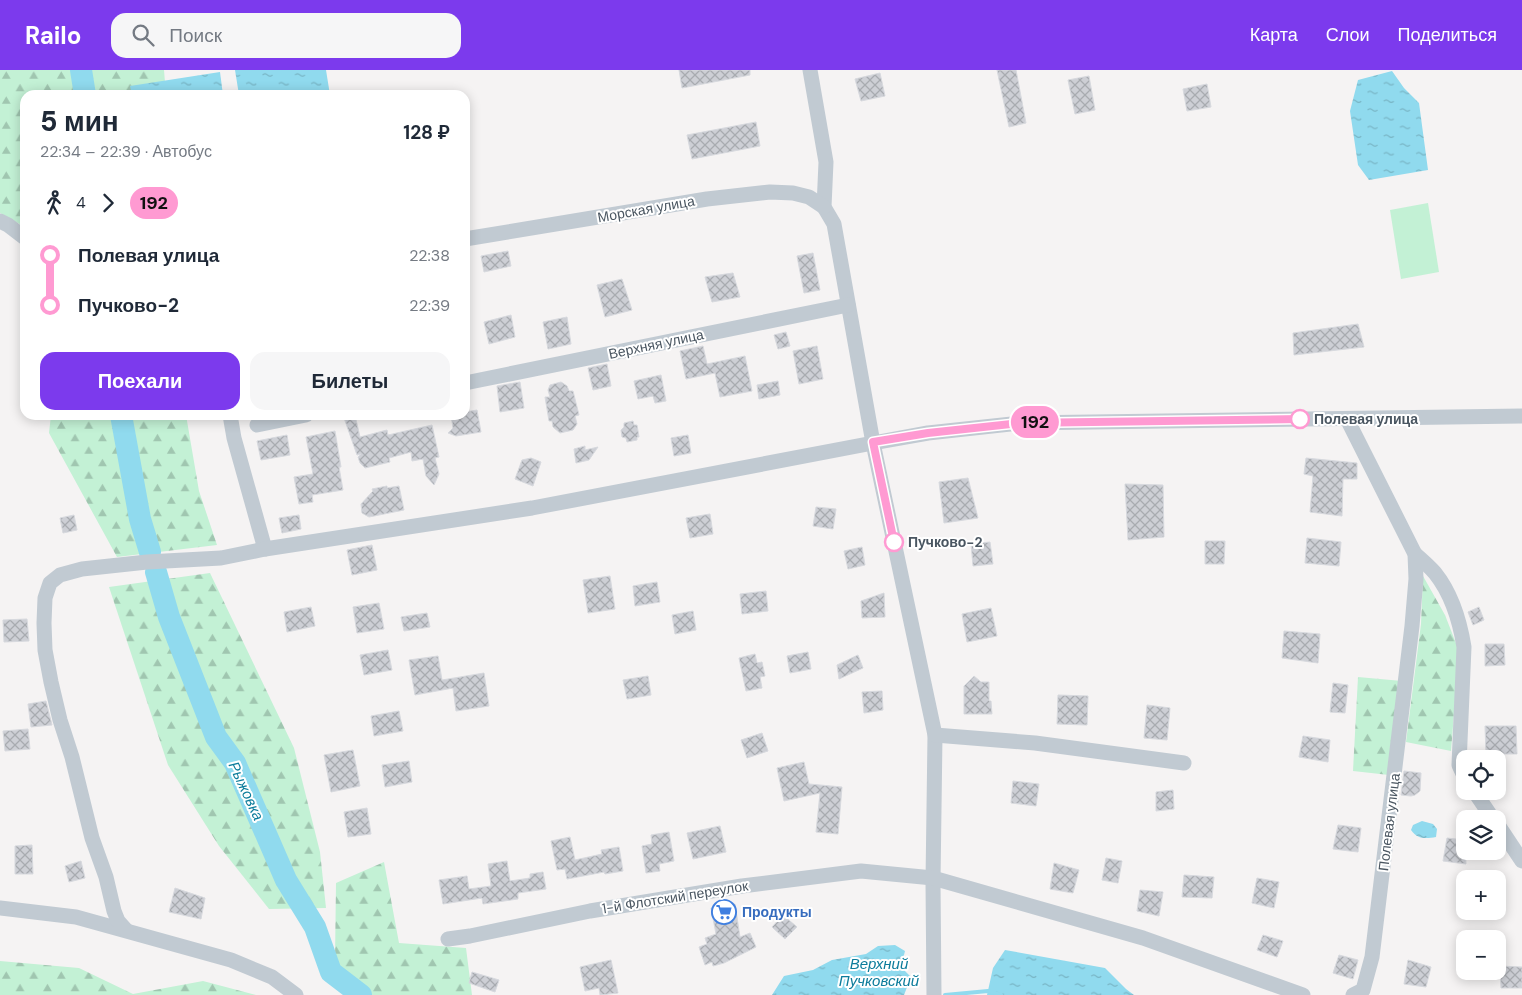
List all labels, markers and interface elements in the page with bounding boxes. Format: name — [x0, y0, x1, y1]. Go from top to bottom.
search box — [111, 13, 461, 58]
text: Railo — [25, 20, 81, 51]
icon: search — [129, 21, 157, 49]
text: Поиск — [169, 23, 222, 48]
text: Карта — [1250, 23, 1298, 47]
text: Слои — [1326, 23, 1370, 47]
text: Поделиться — [1398, 23, 1497, 47]
text: 5 мин — [40, 103, 119, 140]
text: 128 ₽ — [403, 120, 450, 145]
text: 22:34 – 22:39 · Автобус — [40, 141, 212, 162]
icon: walk — [40, 189, 68, 217]
icon: forward — [94, 189, 122, 217]
text: 192 — [140, 191, 168, 215]
text: 4 — [76, 192, 86, 213]
street label: Морская улица — [596, 192, 696, 226]
text: Полевая улица — [78, 243, 219, 268]
text: 22:38 — [409, 245, 450, 266]
text: Пучково-2 — [78, 293, 179, 318]
text: 22:39 — [409, 295, 450, 316]
street label: Верхняя улица — [607, 325, 705, 363]
button: Поехали — [40, 352, 240, 410]
button: Билеты — [250, 352, 450, 410]
line badge: 192 — [1006, 406, 1064, 438]
marker: Полевая улица — [1290, 409, 1310, 429]
text: 192 — [1021, 410, 1049, 434]
place label: Полевая улица — [1314, 410, 1418, 428]
marker: Пучково-2 — [884, 532, 904, 552]
place label: Пучково-2 — [908, 533, 982, 551]
map controls — [1456, 750, 1506, 980]
button: locate — [1456, 750, 1506, 800]
water label: Рыжовка — [224, 758, 268, 824]
street label: Полевая улица — [1374, 772, 1404, 872]
button: layers — [1456, 810, 1506, 860]
button: + — [1456, 870, 1506, 920]
street label: 1-й Флотский переулок — [601, 876, 750, 917]
supermarket icon: Продукты — [711, 899, 737, 925]
place label: Продукты — [742, 903, 812, 921]
button: − — [1456, 930, 1506, 980]
water label: Верхний Пучковский — [839, 954, 920, 991]

